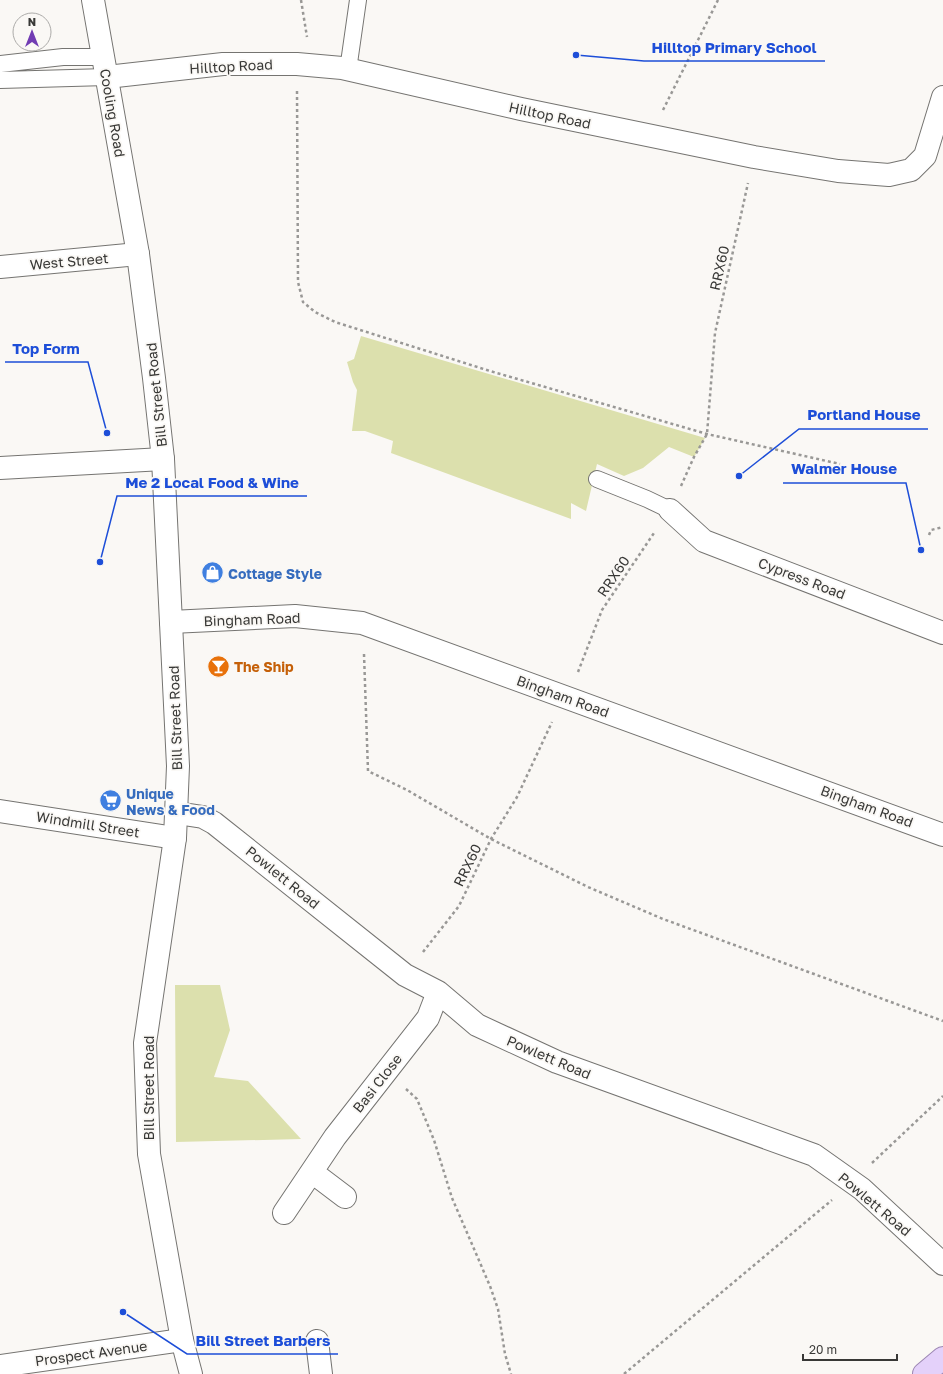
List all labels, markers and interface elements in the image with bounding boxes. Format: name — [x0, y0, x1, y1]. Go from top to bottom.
north arrow — [12, 12, 52, 52]
text: N — [28, 15, 36, 28]
callout: Hilltop Primary School — [644, 34, 825, 61]
text: Hilltop Primary School — [652, 38, 816, 56]
street label: Hilltop Road — [189, 55, 273, 77]
street label: Cooling Road — [97, 67, 129, 159]
street label: Hilltop Road — [507, 98, 593, 132]
street label: RRX60 — [706, 244, 732, 292]
street label: West Street — [29, 249, 109, 273]
callout: Top Form — [5, 335, 88, 362]
text: Top Form — [12, 339, 80, 357]
street label: Bill Street Road — [142, 342, 170, 448]
callout: Portland House — [799, 402, 928, 429]
text: Portland House — [807, 405, 921, 423]
callout: Walmer House — [783, 456, 906, 483]
text: Walmer House — [791, 459, 897, 477]
callout: Me 2 Local Food & Wine — [117, 469, 307, 496]
text: Me 2 Local Food & Wine — [125, 473, 299, 491]
street label: RRX60 — [593, 552, 633, 600]
street label: Cypress Road — [756, 554, 848, 602]
shop icon: Cottage Style — [200, 560, 226, 586]
place label: Cottage Style — [228, 565, 322, 582]
street label: Bingham Road — [203, 609, 301, 629]
bar icon: The Ship — [206, 653, 232, 679]
place label: The Ship — [234, 658, 294, 675]
street label: Bill Street Road — [165, 665, 185, 771]
street label: Bingham Road — [514, 671, 612, 721]
street label: Bingham Road — [818, 781, 916, 831]
place label: Unique News & Food — [126, 785, 215, 818]
supermarket icon: Unique News & Food — [98, 788, 124, 814]
street label: Windmill Street — [35, 807, 141, 841]
street label: RRX60 — [449, 841, 485, 889]
street label: Powlett Road — [243, 842, 323, 912]
street label: Powlett Road — [504, 1032, 594, 1082]
street label: Bill Street Road — [140, 1036, 157, 1140]
street label: Basi Close — [349, 1050, 405, 1116]
street label: Powlett Road — [835, 1169, 915, 1239]
callout: Bill Street Barbers — [187, 1327, 338, 1354]
text: Bill Street Barbers — [196, 1331, 330, 1349]
scale bar — [803, 1336, 897, 1362]
street label: Prospect Avenue — [34, 1337, 148, 1369]
text: 20 m — [809, 1342, 837, 1357]

